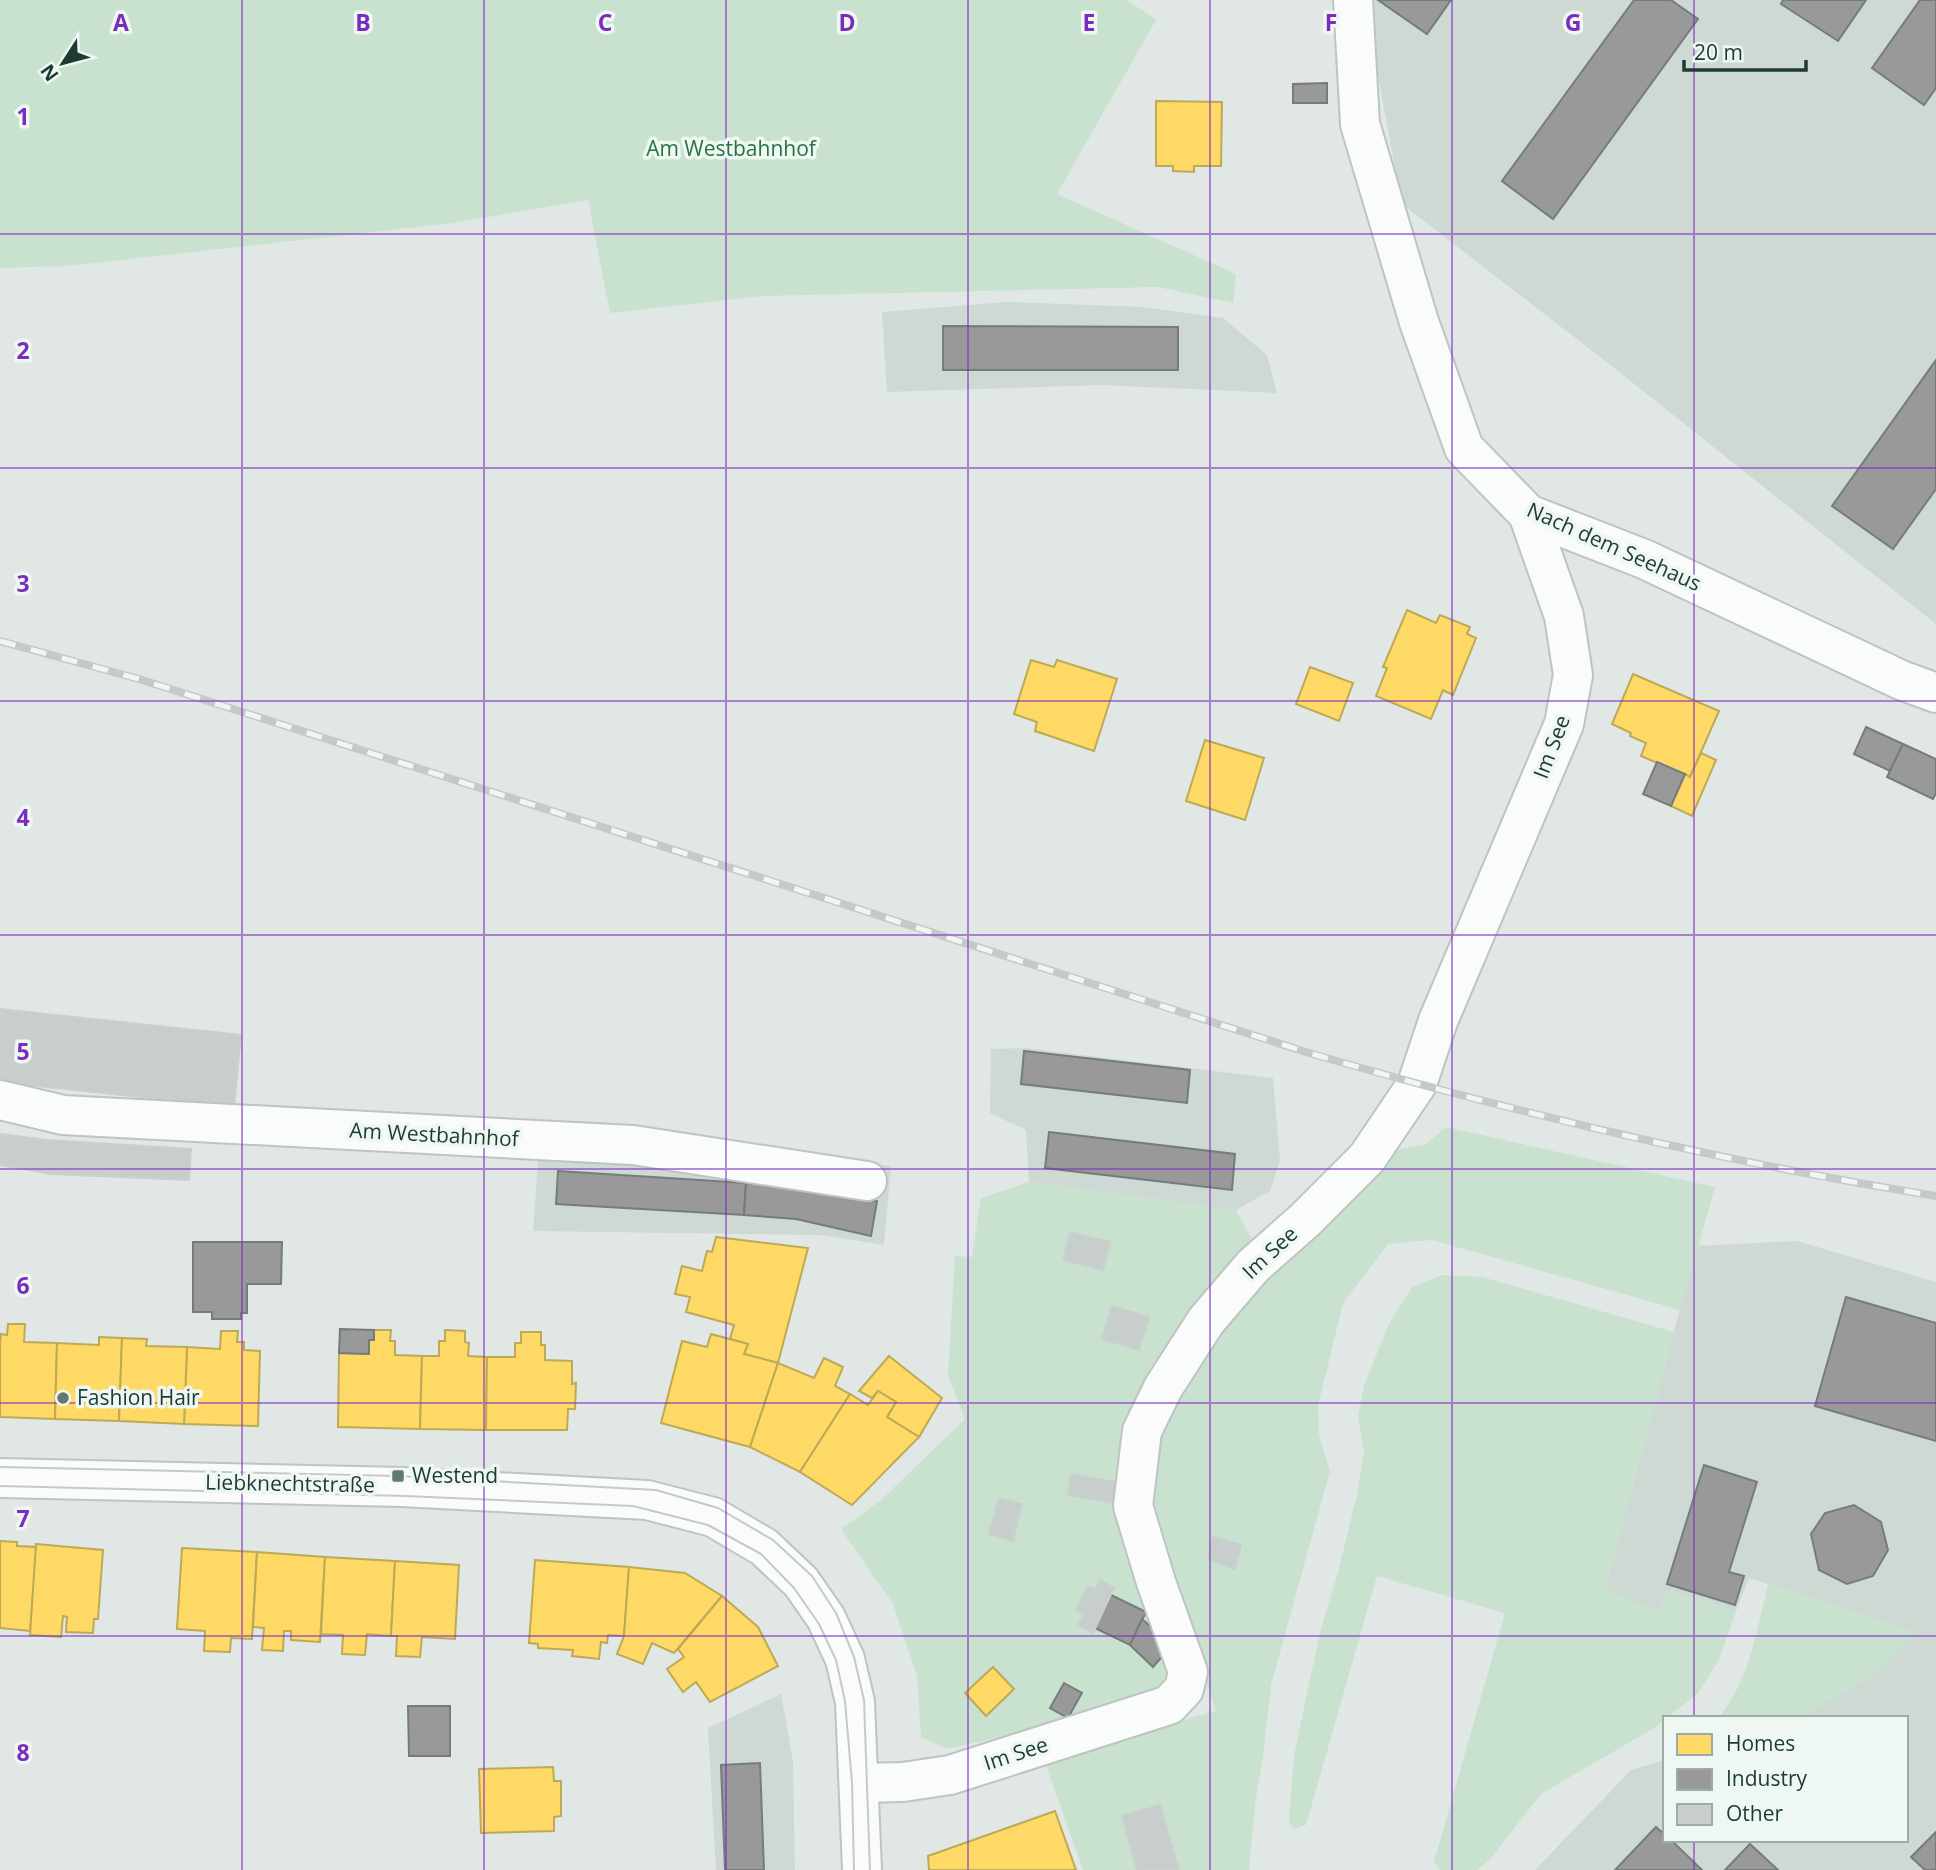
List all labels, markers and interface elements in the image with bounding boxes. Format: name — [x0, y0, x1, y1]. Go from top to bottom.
text: A — [113, 6, 129, 38]
text: B — [355, 6, 371, 38]
text: C — [598, 6, 612, 38]
text: D — [838, 6, 856, 38]
text: E — [1083, 6, 1095, 38]
text: F — [1325, 6, 1337, 38]
text: G — [1565, 6, 1581, 38]
north arrow — [28, 28, 98, 98]
scale bar — [1684, 28, 1806, 72]
text: 20 m — [1694, 38, 1743, 66]
text: N — [34, 59, 64, 87]
text: 1 — [16, 100, 30, 132]
park label: Am Westbahnhof — [646, 134, 818, 162]
text: 2 — [16, 334, 30, 366]
street label: Nach dem Seehaus — [1523, 495, 1706, 597]
text: 3 — [16, 567, 30, 599]
street label: Im See — [1526, 711, 1576, 782]
text: 4 — [16, 801, 30, 833]
text: 5 — [16, 1035, 30, 1067]
street label: Am Westbahnhof — [349, 1116, 521, 1153]
street label: Im See — [1236, 1220, 1303, 1285]
text: 6 — [16, 1269, 30, 1301]
place label: Fashion Hair — [77, 1383, 200, 1411]
marker: Fashion Hair — [55, 1390, 71, 1406]
place label: Westend — [412, 1461, 498, 1489]
street label: Liebknechtstraße — [205, 1468, 375, 1498]
marker: Westend — [390, 1468, 406, 1484]
text: 7 — [16, 1502, 30, 1534]
legend — [1663, 1716, 1908, 1842]
text: Homes — [1726, 1729, 1795, 1757]
street label: Im See — [980, 1730, 1051, 1777]
text: 8 — [16, 1736, 30, 1768]
text: Industry — [1726, 1764, 1808, 1792]
text: Other — [1726, 1799, 1783, 1827]

